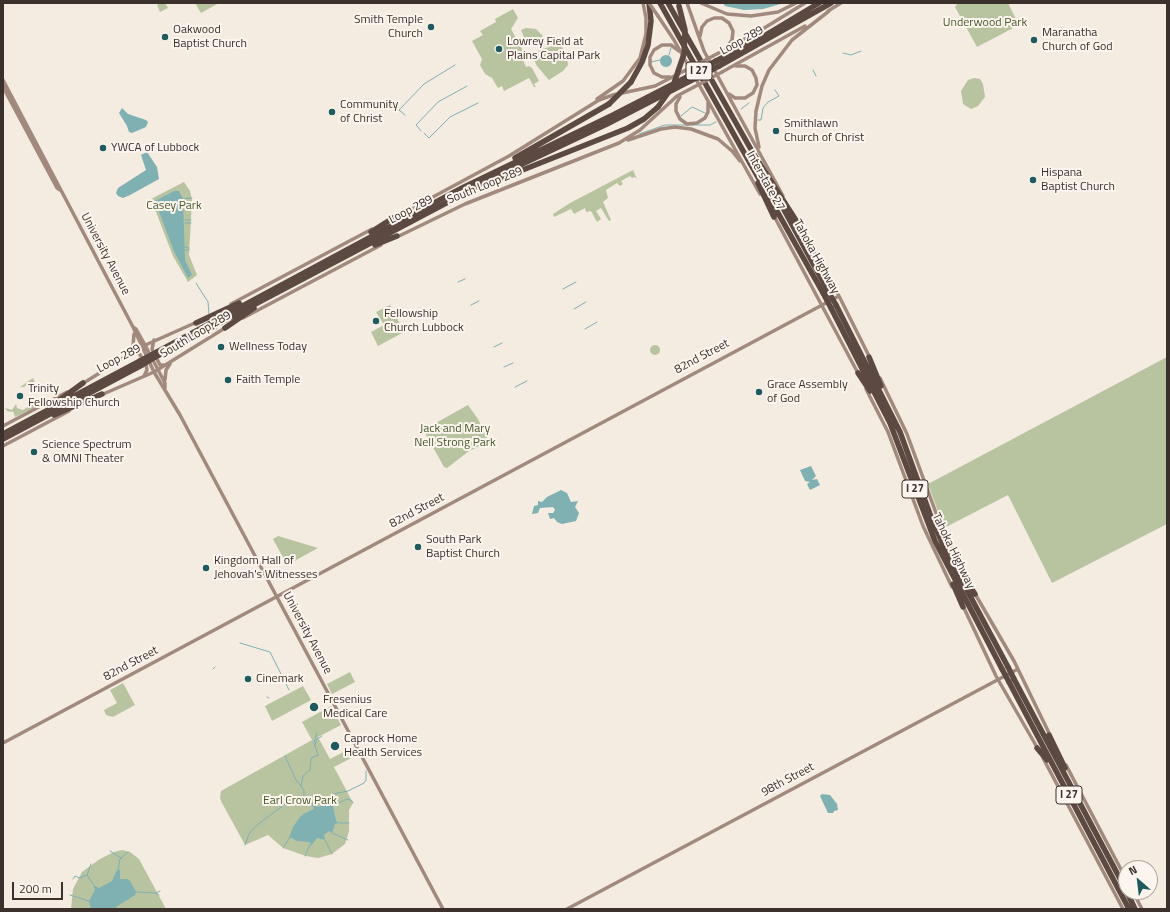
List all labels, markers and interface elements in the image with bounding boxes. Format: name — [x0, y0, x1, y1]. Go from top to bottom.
place label: Smith Temple Church — [354, 13, 423, 41]
park label: Underwood Park — [943, 16, 1027, 30]
marker: Smith Temple Church — [426, 22, 436, 32]
place label: Oakwood Baptist Church — [173, 23, 247, 51]
street label: Loop 289 — [718, 23, 766, 59]
place label: Maranatha Church of God — [1042, 26, 1113, 54]
marker: Oakwood Baptist Church — [160, 32, 170, 42]
place label: Lowrey Field at Plains Capital Park — [507, 35, 600, 63]
marker: Maranatha Church of God — [1029, 35, 1039, 45]
marker: Lowrey Field at Plains Capital Park — [494, 44, 504, 54]
road number: I 27 — [686, 62, 712, 80]
place label: Community of Christ — [340, 98, 398, 126]
marker: Community of Christ — [327, 107, 337, 117]
place label: Smithlawn Church of Christ — [784, 117, 864, 145]
marker: Smithlawn Church of Christ — [771, 126, 781, 136]
place label: YWCA of Lubbock — [111, 141, 199, 155]
marker: YWCA of Lubbock — [98, 143, 108, 153]
street label: Interstate 27 — [743, 149, 787, 213]
street label: South Loop 289 — [445, 164, 525, 208]
place label: Hispana Baptist Church — [1041, 166, 1115, 194]
marker: Hispana Baptist Church — [1028, 175, 1038, 185]
street label: Loop 289 — [387, 192, 435, 228]
park label: Casey Park — [146, 199, 202, 213]
street label: University Avenue — [77, 210, 133, 298]
street label: Tahoka Highway — [790, 217, 842, 297]
place label: Fellowship Church Lubbock — [384, 307, 464, 335]
street label: South Loop 289 — [158, 308, 234, 362]
marker: Fellowship Church Lubbock — [371, 316, 381, 326]
street label: 82nd Street — [672, 337, 732, 377]
place label: Wellness Today — [229, 340, 307, 354]
street label: Loop 289 — [95, 341, 143, 377]
marker: Wellness Today — [216, 342, 226, 352]
place label: Faith Temple — [236, 373, 300, 387]
marker: Faith Temple — [223, 375, 233, 385]
place label: Grace Assembly of God — [767, 378, 848, 406]
place label: Trinity Fellowship Church — [28, 382, 120, 410]
marker: Grace Assembly of God — [754, 387, 764, 397]
marker: Trinity Fellowship Church — [15, 391, 25, 401]
park label: Jack and Mary Nell Strong Park — [414, 422, 496, 450]
place label: Science Spectrum & OMNI Theater — [42, 438, 132, 466]
marker: Science Spectrum & OMNI Theater — [29, 447, 39, 457]
road number: I 27 — [902, 480, 928, 498]
street label: 82nd Street — [387, 491, 447, 531]
street label: Tahoka Highway — [928, 511, 978, 591]
place label: South Park Baptist Church — [426, 533, 500, 561]
marker: South Park Baptist Church — [413, 542, 423, 552]
place label: Kingdom Hall of Jehovah's Witnesses — [214, 554, 318, 582]
marker: Kingdom Hall of Jehovah's Witnesses — [201, 563, 211, 573]
street label: University Avenue — [279, 589, 335, 677]
street label: 82nd Street — [101, 644, 161, 684]
place label: Cinemark — [256, 672, 304, 686]
marker: Cinemark — [243, 674, 253, 684]
place label: Fresenius Medical Care — [323, 693, 387, 721]
marker: Fresenius Medical Care — [308, 701, 320, 713]
place label: Caprock Home Health Services — [344, 732, 422, 760]
marker: Caprock Home Health Services — [329, 740, 341, 752]
street label: 98th Street — [759, 760, 817, 800]
road number: I 27 — [1056, 786, 1082, 804]
park label: Earl Crow Park — [263, 794, 337, 808]
north arrow — [1118, 860, 1158, 900]
text: N — [1126, 861, 1140, 879]
scale bar — [14, 874, 65, 900]
text: 200 m — [19, 879, 52, 898]

